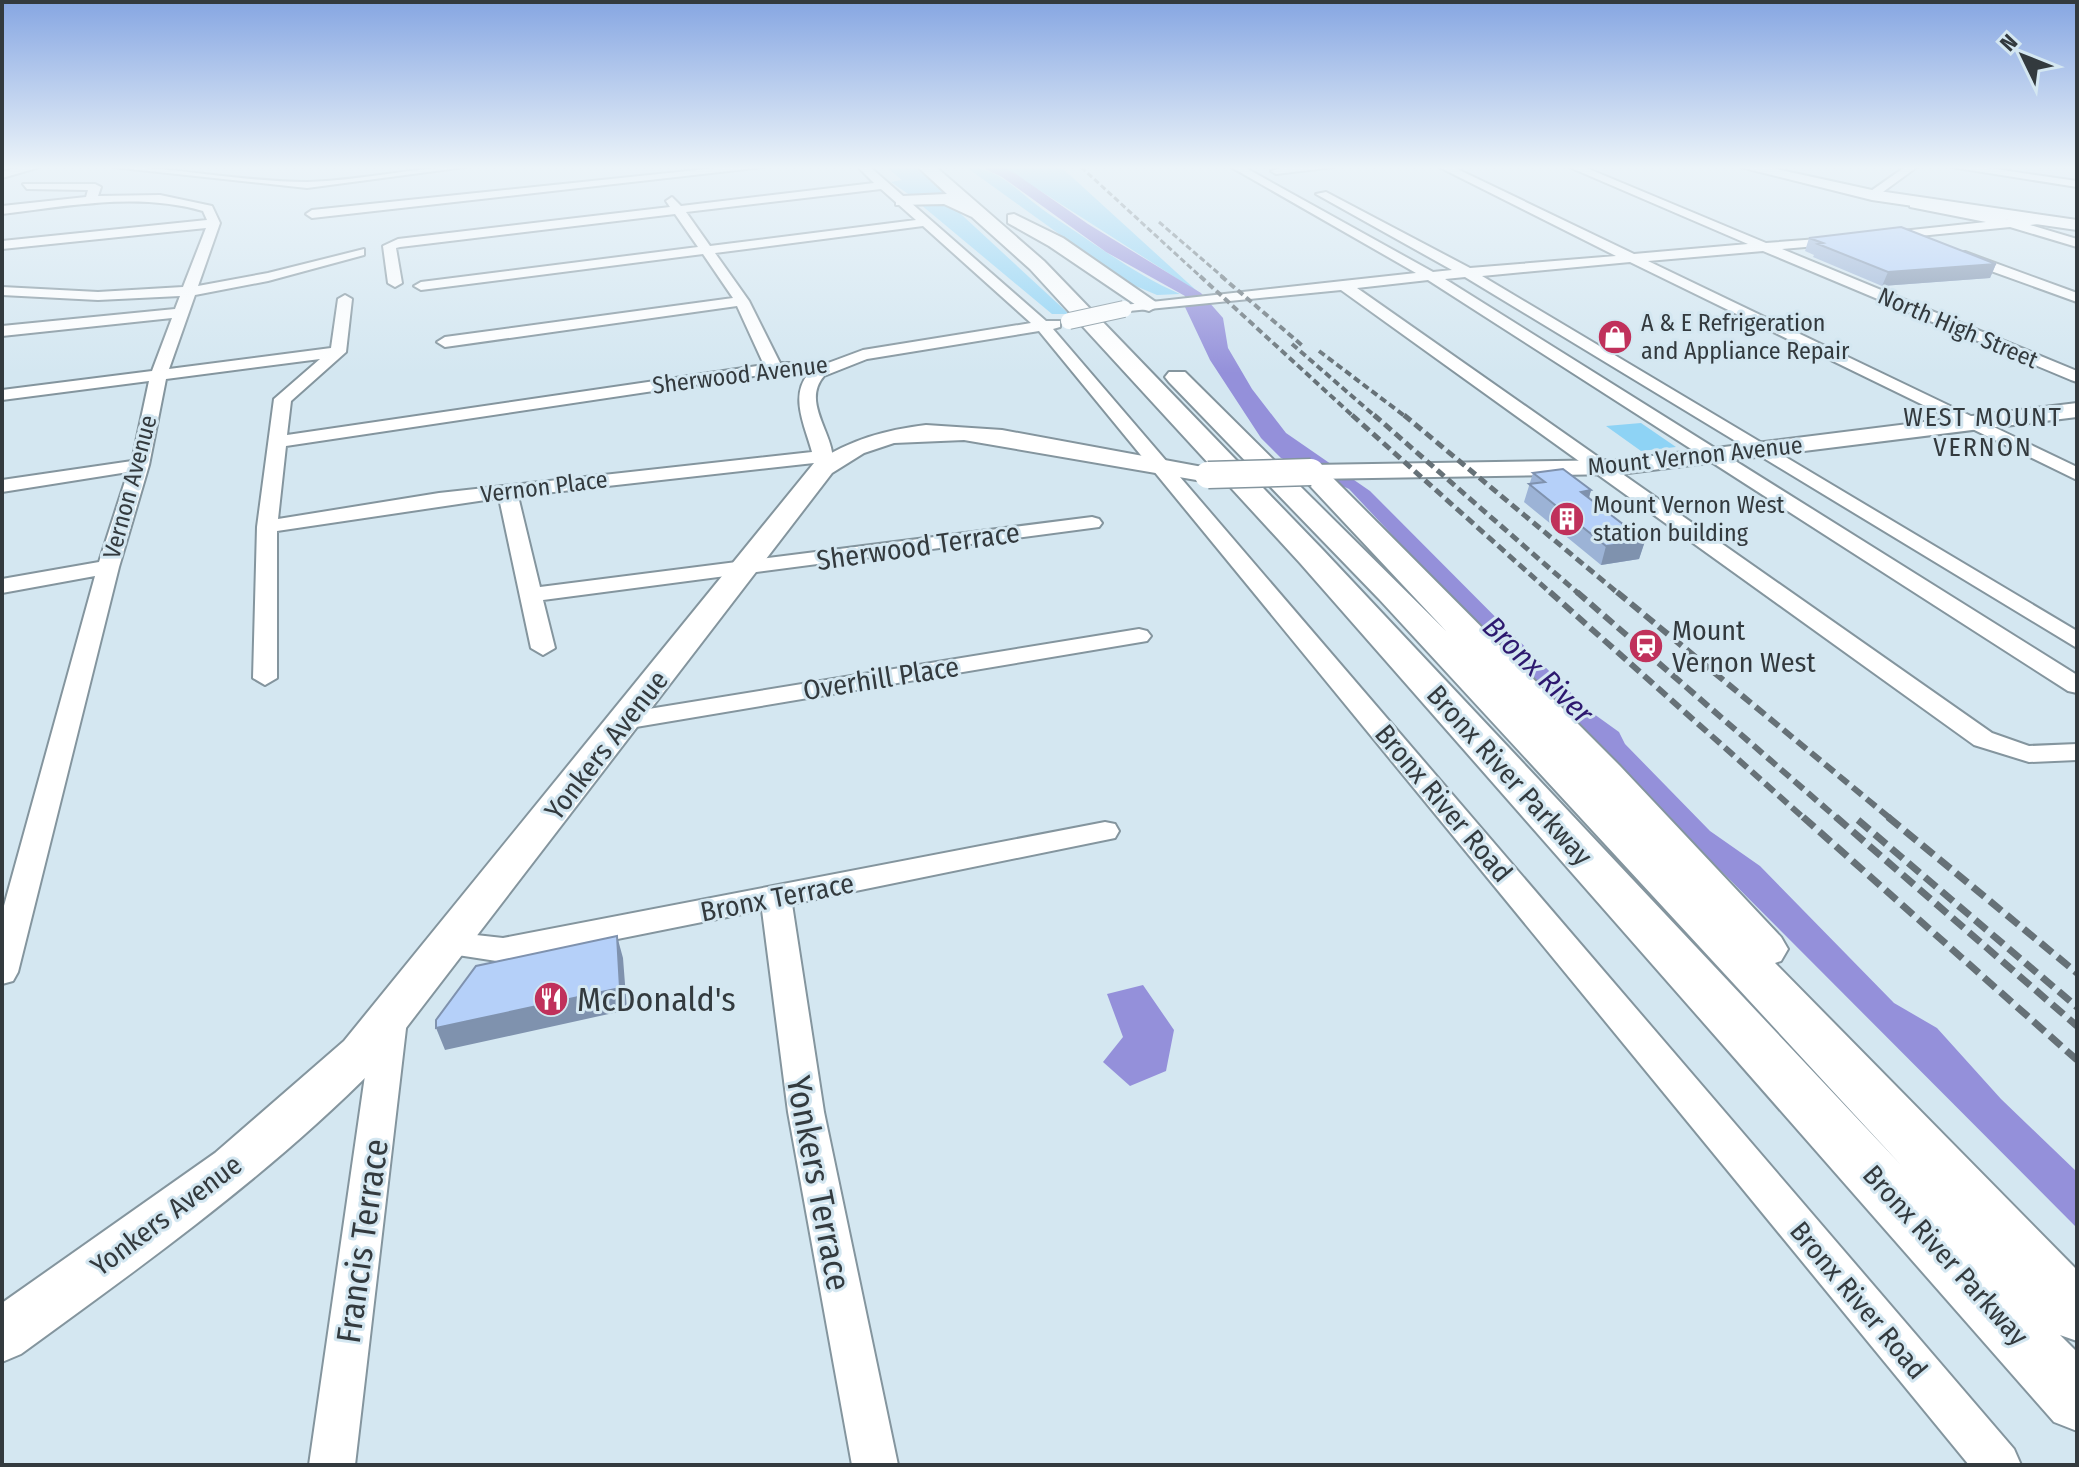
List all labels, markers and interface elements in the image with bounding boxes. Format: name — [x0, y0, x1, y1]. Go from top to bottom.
north arrow — [1983, 16, 2063, 96]
text: N — [1994, 29, 2023, 57]
street label: North High Street — [1874, 282, 2042, 374]
place label: A & E Refrigeration and Appliance Repair — [1641, 309, 1850, 365]
shop icon: A & E Refrigeration and Appliance Repair — [1596, 318, 1634, 356]
street label: Sherwood Avenue — [651, 350, 829, 400]
district label: WEST MOUNT VERNON — [1903, 402, 2063, 463]
street label: Vernon Avenue — [97, 412, 163, 562]
street label: Mount Vernon Avenue — [1586, 431, 1804, 481]
street label: Vernon Place — [479, 465, 609, 509]
place label: Mount Vernon West station building — [1593, 491, 1785, 547]
building icon: Mount Vernon West station building — [1548, 500, 1586, 538]
street label: Sherwood Terrace — [814, 516, 1022, 577]
water label: Bronx River — [1475, 609, 1602, 732]
place label: Mount Vernon West — [1672, 614, 1816, 679]
station icon: Mount Vernon West — [1627, 627, 1665, 665]
street label: Overhill Place — [801, 650, 961, 707]
street label: Yonkers Avenue — [538, 664, 675, 827]
street label: Bronx River Parkway — [1420, 678, 1600, 873]
street label: Bronx River Road — [1368, 718, 1519, 889]
street label: Bronx Terrace — [698, 866, 857, 929]
place label: McDonald's — [577, 979, 736, 1020]
restaurant icon: McDonald's — [532, 980, 570, 1018]
street label: Yonkers Terrace — [778, 1072, 859, 1294]
street label: Francis Terrace — [328, 1136, 397, 1346]
street label: Yonkers Avenue — [84, 1148, 248, 1283]
street label: Bronx River Parkway — [1856, 1158, 2036, 1353]
street label: Bronx River Road — [1783, 1215, 1934, 1386]

